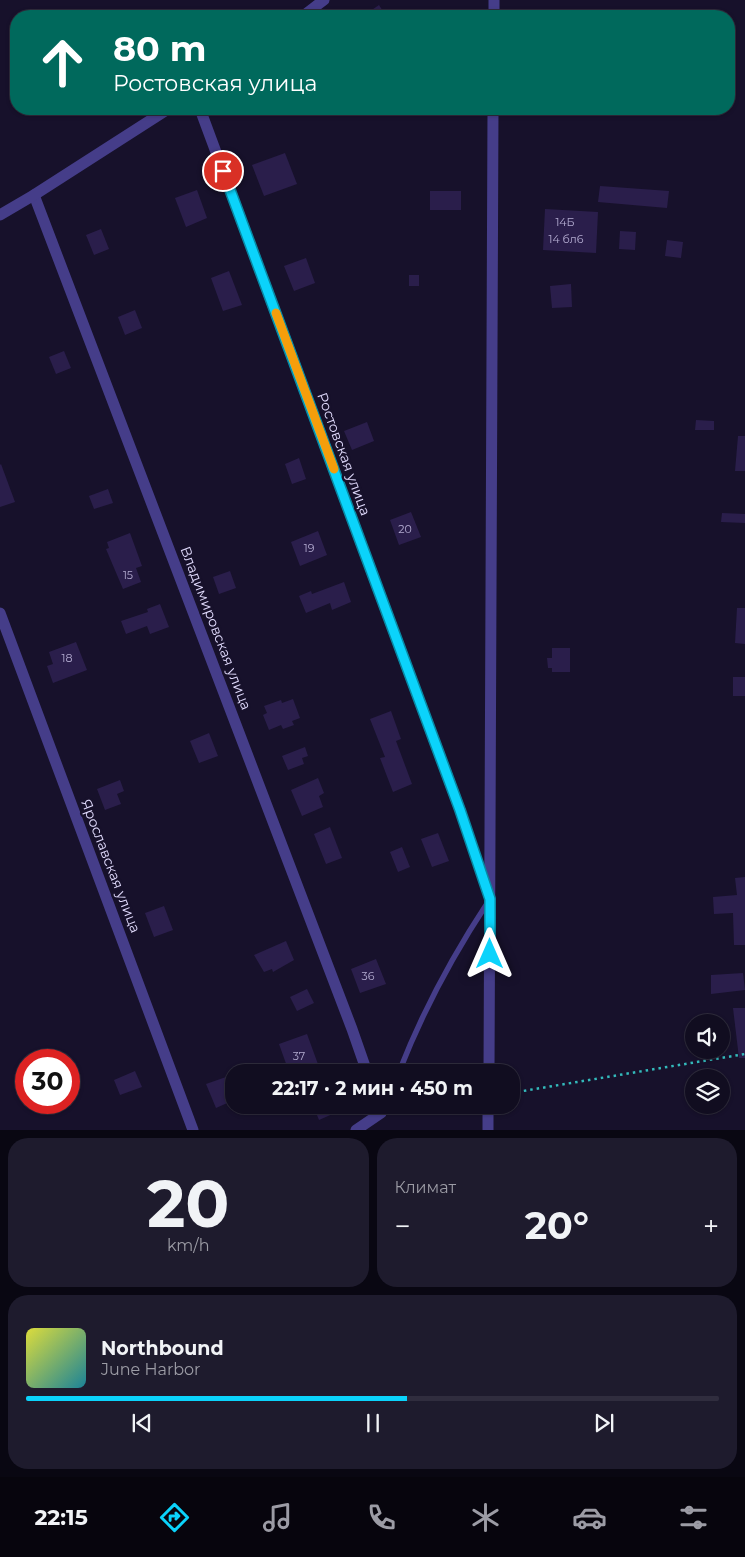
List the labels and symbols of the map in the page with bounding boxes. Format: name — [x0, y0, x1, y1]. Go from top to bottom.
pin — [202, 150, 244, 192]
house number: 14Б — [555, 215, 575, 229]
house number: 14 бл6 — [549, 232, 584, 246]
street label: Ростовская улица — [313, 390, 375, 518]
house number: 20 — [398, 522, 412, 536]
house number: 19 — [304, 541, 315, 555]
street label: Владимировская улица — [176, 544, 256, 712]
house number: 15 — [123, 568, 133, 582]
house number: 18 — [62, 651, 73, 665]
street label: Ярославская улица — [77, 797, 145, 935]
position arrow — [463, 927, 515, 979]
house number: 36 — [362, 969, 375, 983]
speed limit sign: 30 — [15, 1049, 80, 1114]
house number: 37 — [293, 1049, 305, 1063]

